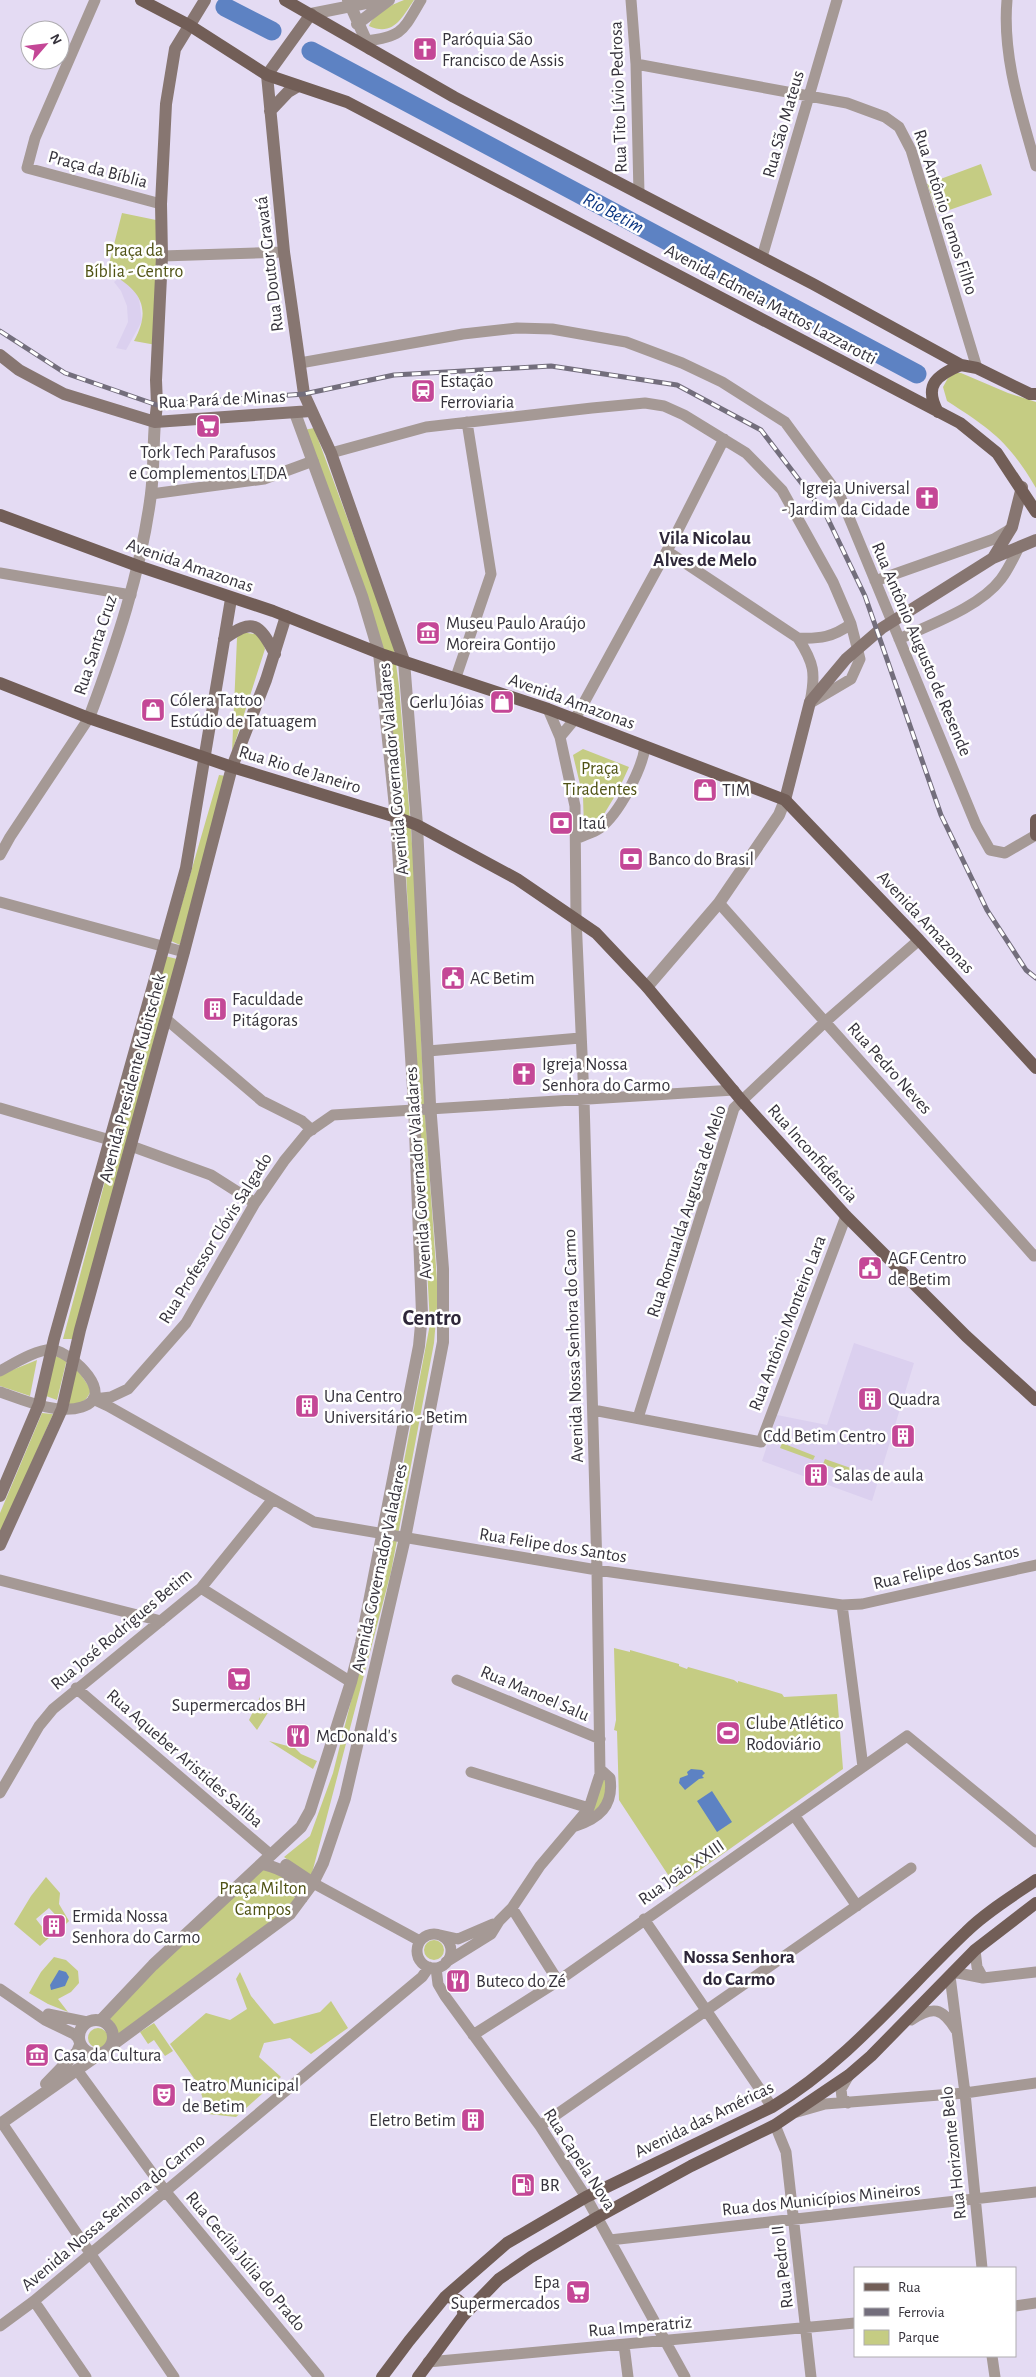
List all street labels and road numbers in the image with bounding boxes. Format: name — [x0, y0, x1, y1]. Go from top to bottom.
street label: Rua Tito Lívio Pedrosa — [607, 21, 631, 173]
street label: Rua São Mateus — [760, 69, 808, 180]
street label: Rua Antônio Lemos Filho — [910, 128, 980, 297]
street label: Praça da Bíblia — [46, 148, 149, 192]
street label: Rua Doutor Gravatá — [253, 195, 287, 333]
street label: Avenida Edmeia Mattos Lazzarotti — [662, 241, 879, 368]
street label: Rua Pará de Minas — [158, 388, 286, 412]
street label: Avenida Amazonas — [124, 536, 255, 596]
street label: Rua Antônio Augusto de Resende — [868, 540, 974, 759]
street label: Rua Santa Cruz — [71, 593, 121, 698]
street label: Avenida Governador Valadares — [376, 662, 412, 876]
street label: Avenida Amazonas — [506, 671, 637, 733]
street label: Rua Rio de Janeiro — [236, 743, 363, 797]
street label: Avenida Amazonas — [873, 868, 977, 977]
street label: Avenida Presidente Kubitschek — [96, 971, 170, 1185]
street label: Rua Pedro Neves — [844, 1019, 935, 1118]
street label: Avenida Governador Valadares — [403, 1066, 435, 1280]
street label: Rua Inconfidência — [764, 1101, 861, 1206]
street label: Rua Romualda Augusta de Melo — [644, 1103, 730, 1320]
street label: Rua Professor Clóvis Salgado — [156, 1150, 276, 1327]
street label: Avenida Nossa Senhora do Carmo — [561, 1229, 587, 1463]
street label: Rua Antônio Monteiro Lara — [746, 1233, 830, 1414]
street label: Avenida Governador Valadares — [349, 1462, 411, 1674]
street label: Rua Felipe dos Santos — [478, 1525, 628, 1567]
street label: Rua Felipe dos Santos — [872, 1542, 1021, 1594]
street label: Rua José Rodrigues Betim — [48, 1566, 196, 1694]
street label: Rua Manoel Salu — [478, 1663, 592, 1725]
street label: Rua Aqueber Aristides Saliba — [103, 1686, 266, 1831]
street label: Rua João XXIII — [635, 1837, 728, 1909]
street label: Avenida das Américas — [632, 2078, 777, 2161]
street label: Rua Horizonte Belo — [938, 2085, 970, 2220]
street label: Rua Capela Nova — [540, 2106, 619, 2214]
street label: Avenida Nossa Senhora do Carmo — [18, 2131, 209, 2295]
street label: Rua dos Municípios Mineiros — [721, 2181, 921, 2219]
street label: Rua Cecília Júlia do Prado — [182, 2189, 309, 2335]
street label: Rua Pedro II — [769, 2224, 797, 2309]
street label: Rua Imperatriz — [588, 2314, 693, 2340]

